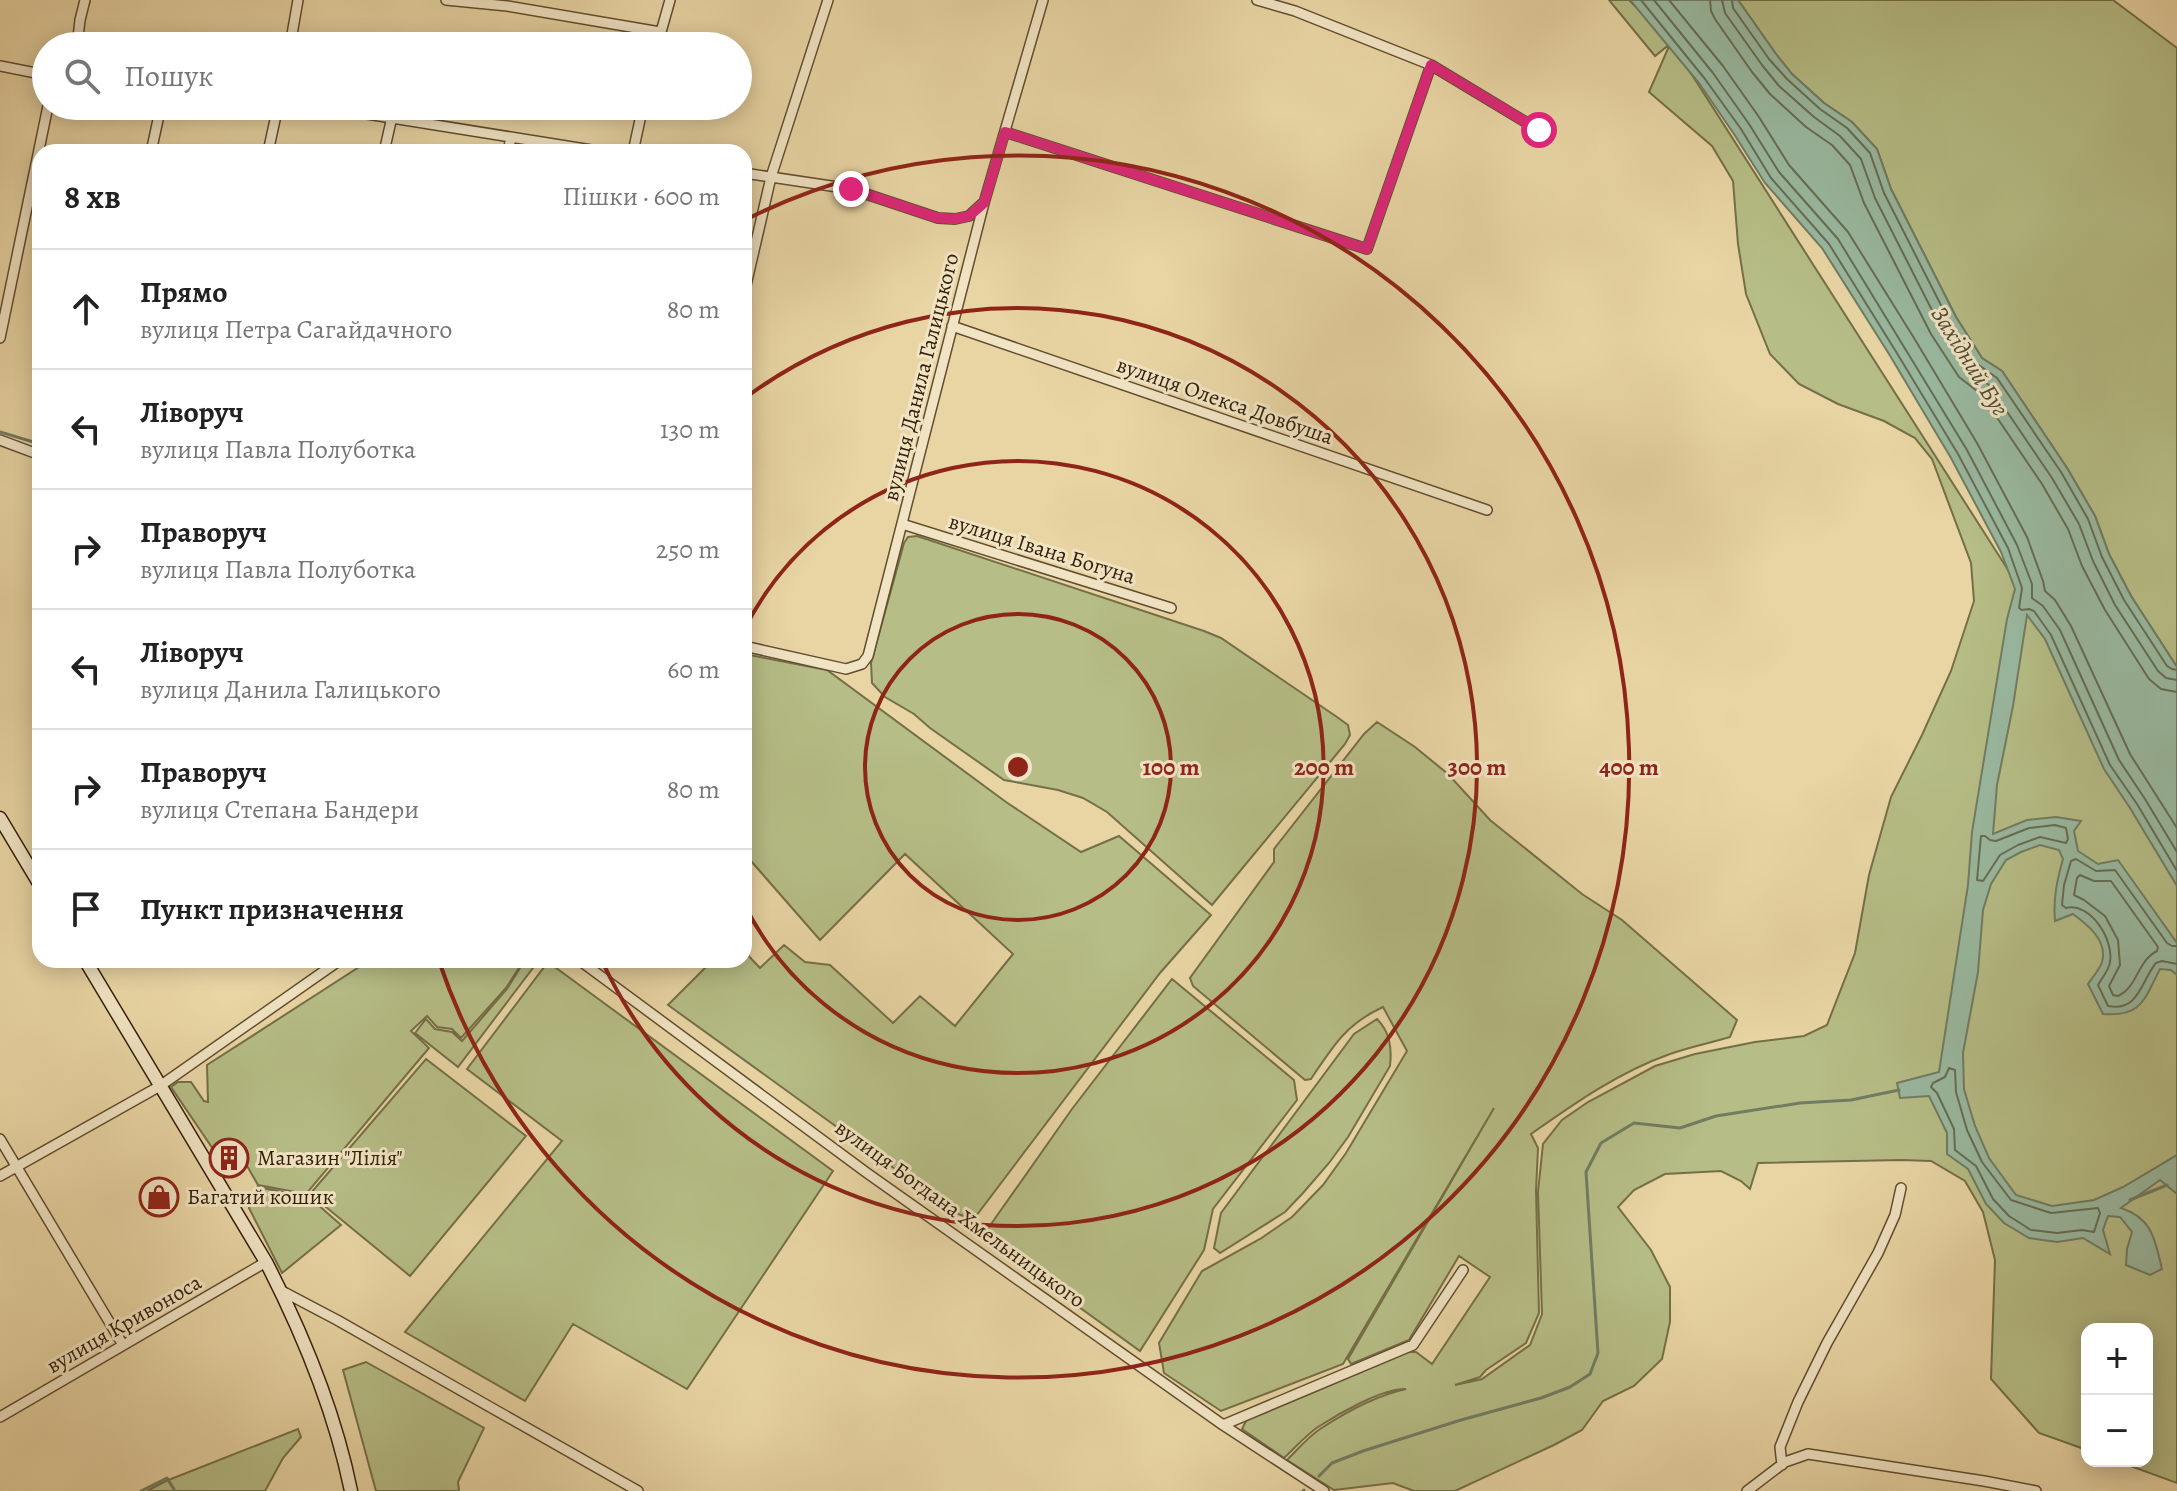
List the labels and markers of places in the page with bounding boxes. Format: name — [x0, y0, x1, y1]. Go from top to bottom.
centre of rings — [1004, 753, 1032, 781]
building icon: Магазин "Лілія" — [208, 1137, 250, 1179]
place label: Магазин "Лілія" — [257, 1143, 403, 1173]
shop icon: Багатий кошик — [138, 1176, 180, 1218]
place label: Багатий кошик — [187, 1182, 334, 1212]

